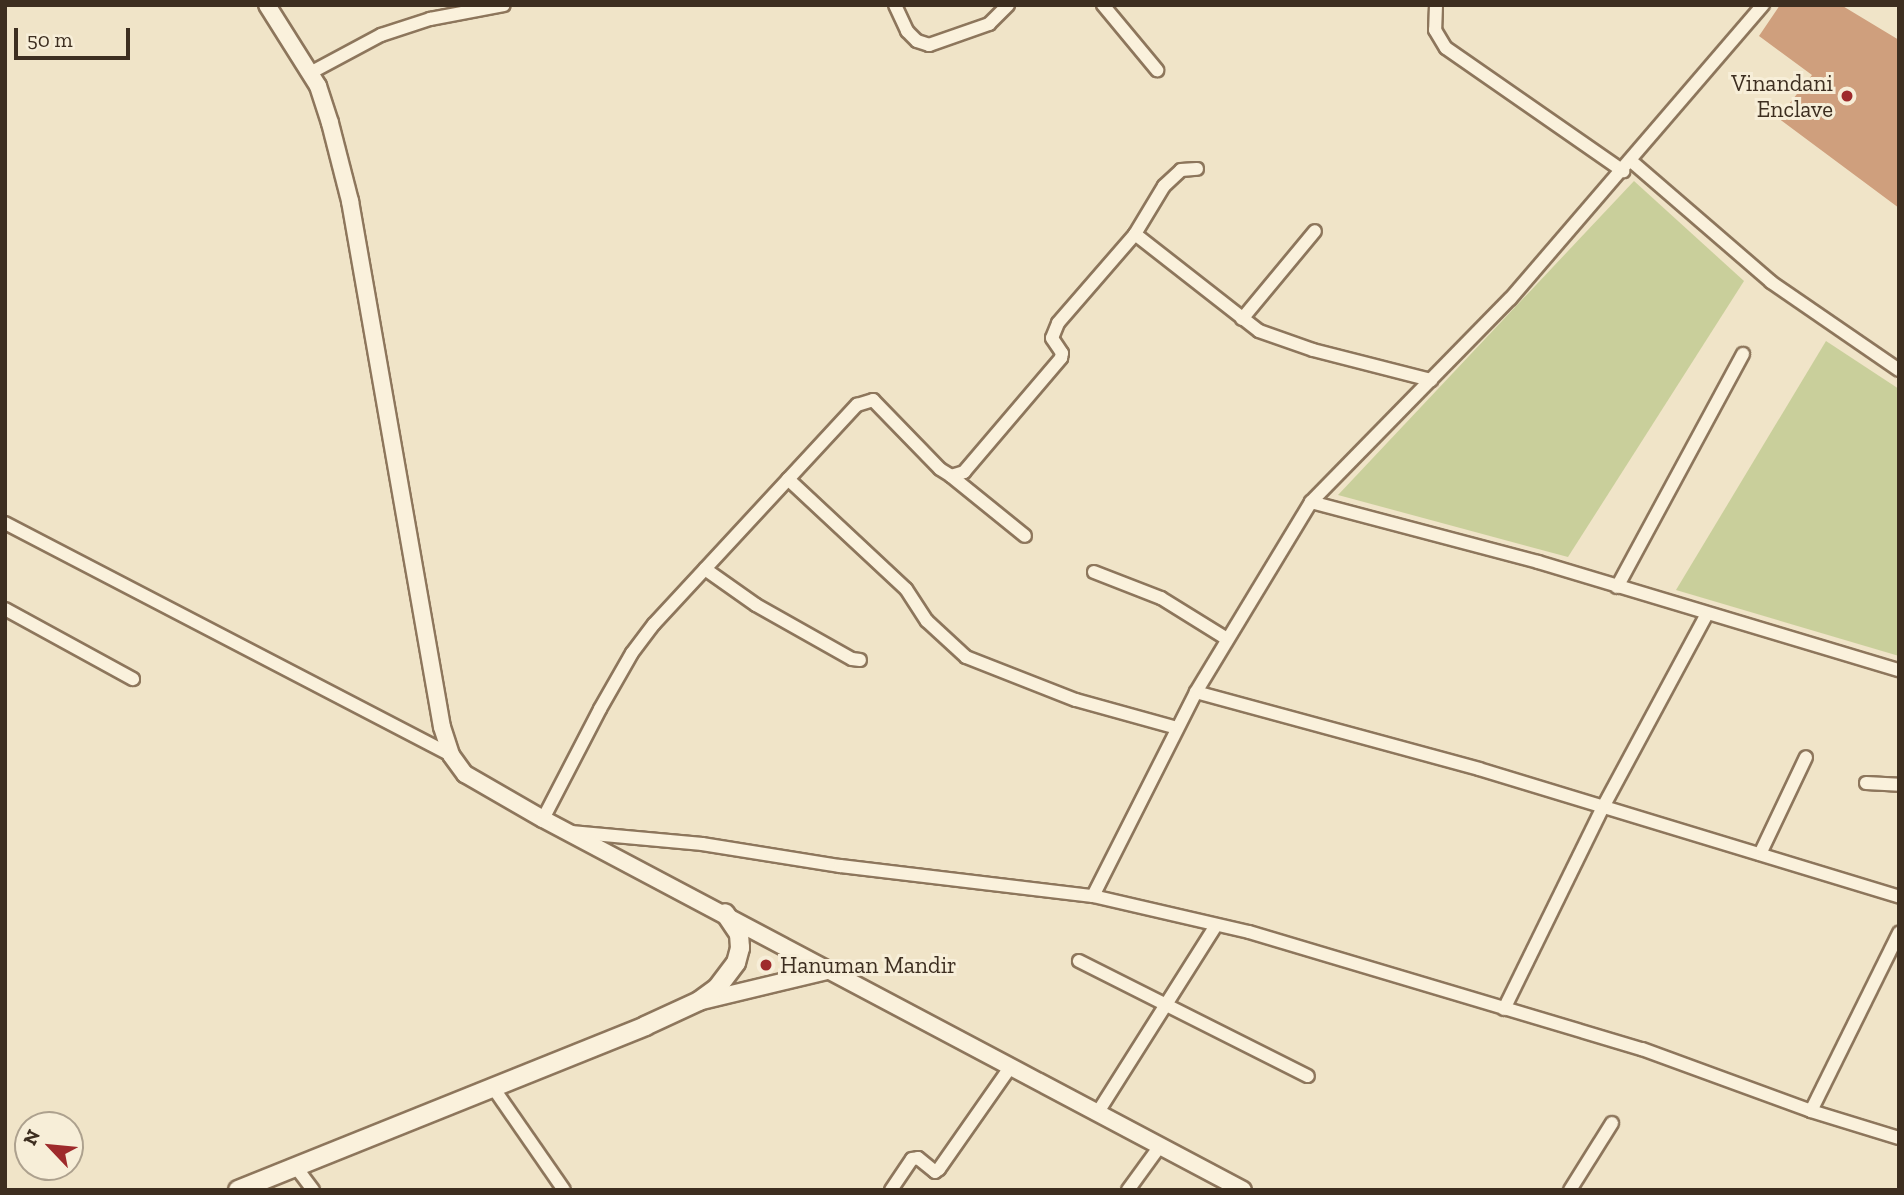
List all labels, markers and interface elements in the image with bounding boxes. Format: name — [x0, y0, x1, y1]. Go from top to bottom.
scale bar — [18, 14, 133, 58]
text: 50 m — [27, 27, 73, 52]
place label: Vinandani Enclave — [1731, 69, 1833, 123]
marker: Vinandani Enclave — [1839, 88, 1855, 104]
place label: Hanuman Mandir — [780, 951, 957, 979]
marker: Hanuman Mandir — [758, 957, 774, 973]
north arrow — [14, 1111, 84, 1181]
text: N — [18, 1126, 45, 1149]

